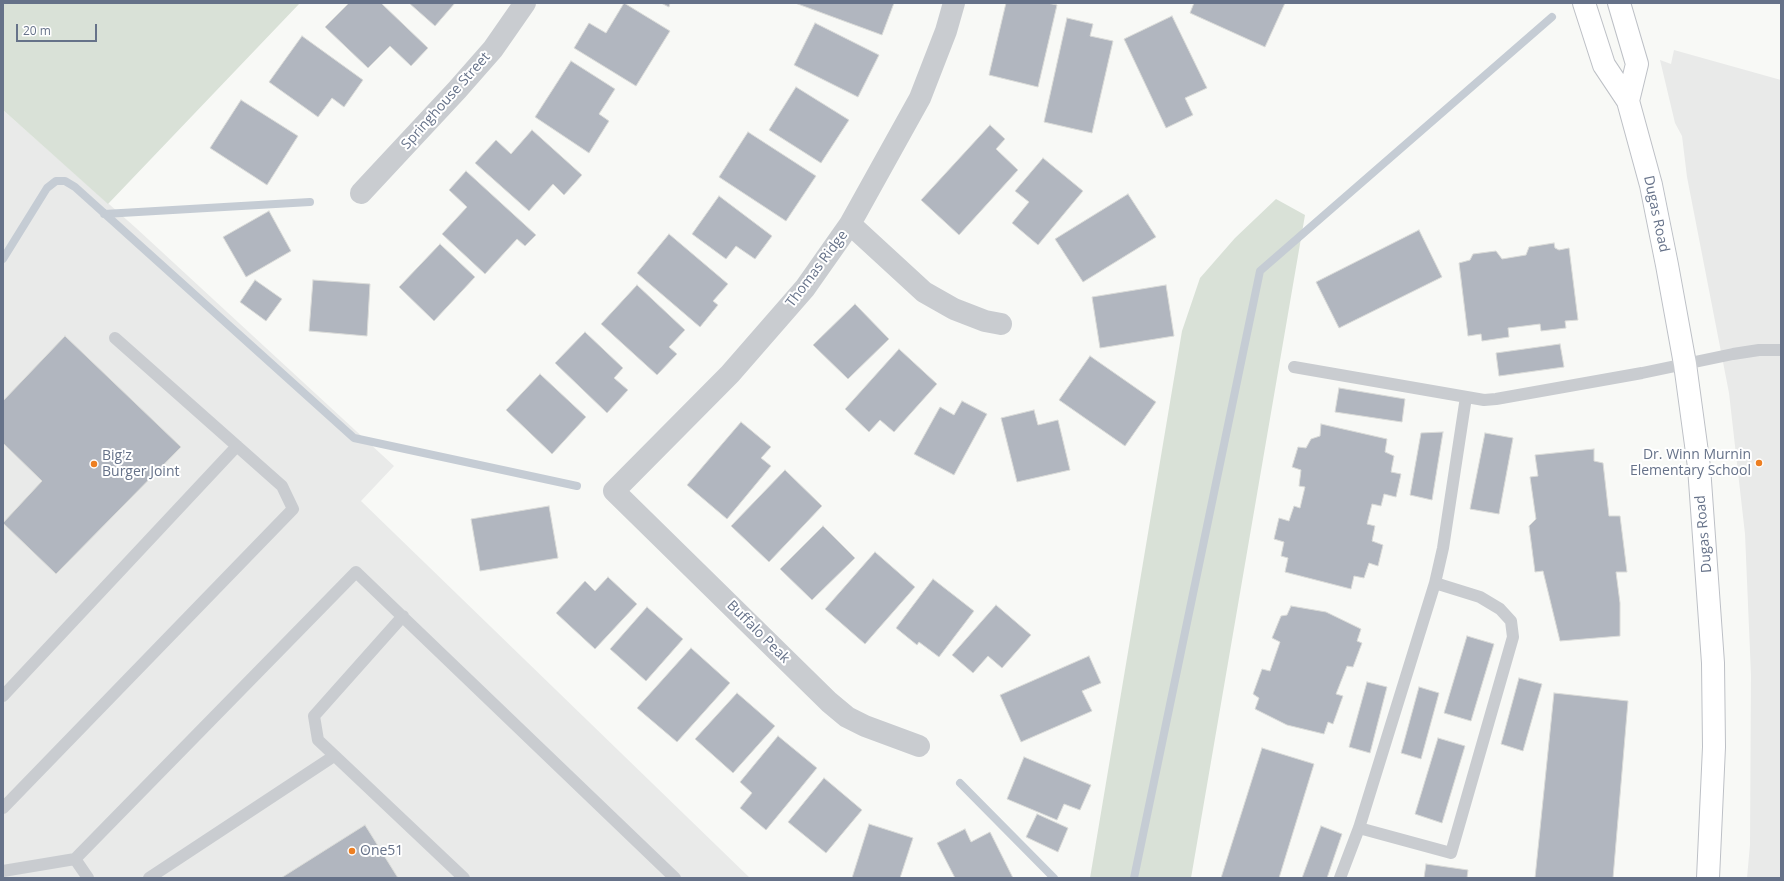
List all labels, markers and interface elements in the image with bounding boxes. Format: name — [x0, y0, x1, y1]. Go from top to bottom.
scale bar — [18, 16, 99, 42]
text: 20 m — [23, 22, 51, 39]
street label: Springhouse Street — [398, 49, 494, 153]
street label: Dugas Road — [1640, 174, 1672, 254]
street label: Thomas Ridge — [783, 227, 851, 311]
place label: Dr. Winn Murnin Elementary School — [1630, 447, 1751, 480]
place label: Big'z Burger Joint — [102, 448, 179, 480]
marker: Dr. Winn Murnin Elementary School — [1754, 458, 1764, 468]
marker: Big'z Burger Joint — [89, 459, 99, 469]
street label: Dugas Road — [1692, 494, 1716, 574]
street label: Buffalo Peak — [723, 597, 793, 667]
place label: One51 — [360, 843, 403, 859]
marker: One51 — [347, 846, 357, 856]

